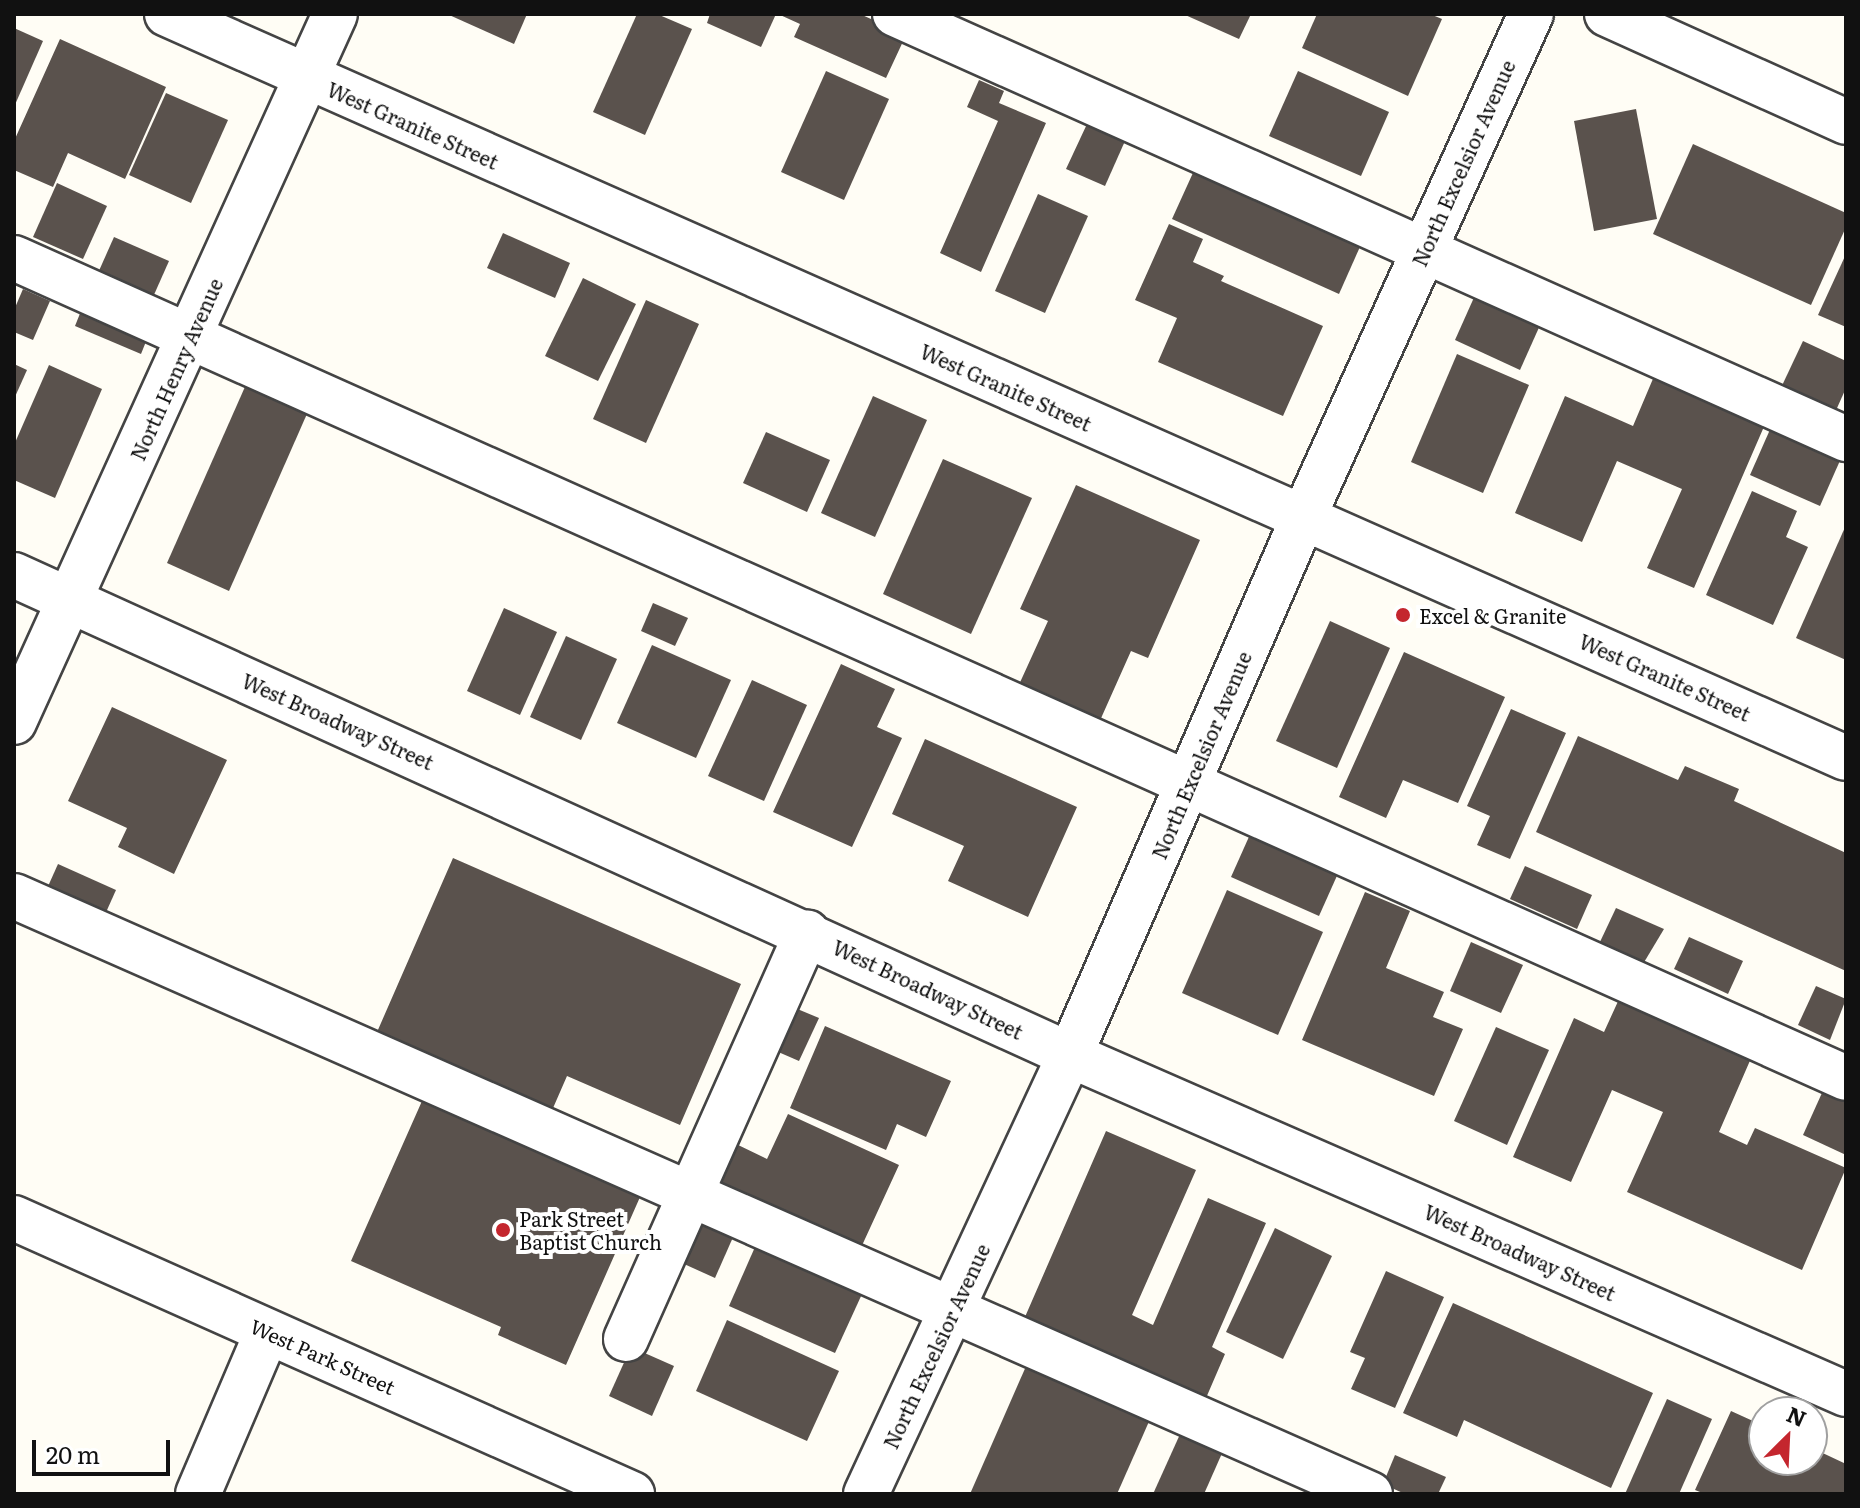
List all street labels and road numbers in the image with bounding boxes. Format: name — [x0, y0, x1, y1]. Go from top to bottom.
street label: North Excelsior Avenue — [1407, 56, 1519, 270]
street label: West Granite Street — [324, 76, 502, 174]
street label: North Henry Avenue — [125, 274, 227, 464]
street label: West Granite Street — [917, 338, 1095, 436]
street label: West Granite Street — [1576, 628, 1754, 726]
street label: North Excelsior Avenue — [1146, 648, 1256, 862]
street label: West Broadway Street — [238, 668, 438, 774]
street label: West Broadway Street — [829, 934, 1027, 1044]
street label: West Broadway Street — [1420, 1199, 1620, 1305]
street label: North Excelsior Avenue — [878, 1240, 994, 1452]
street label: West Park Street — [247, 1313, 399, 1399]

